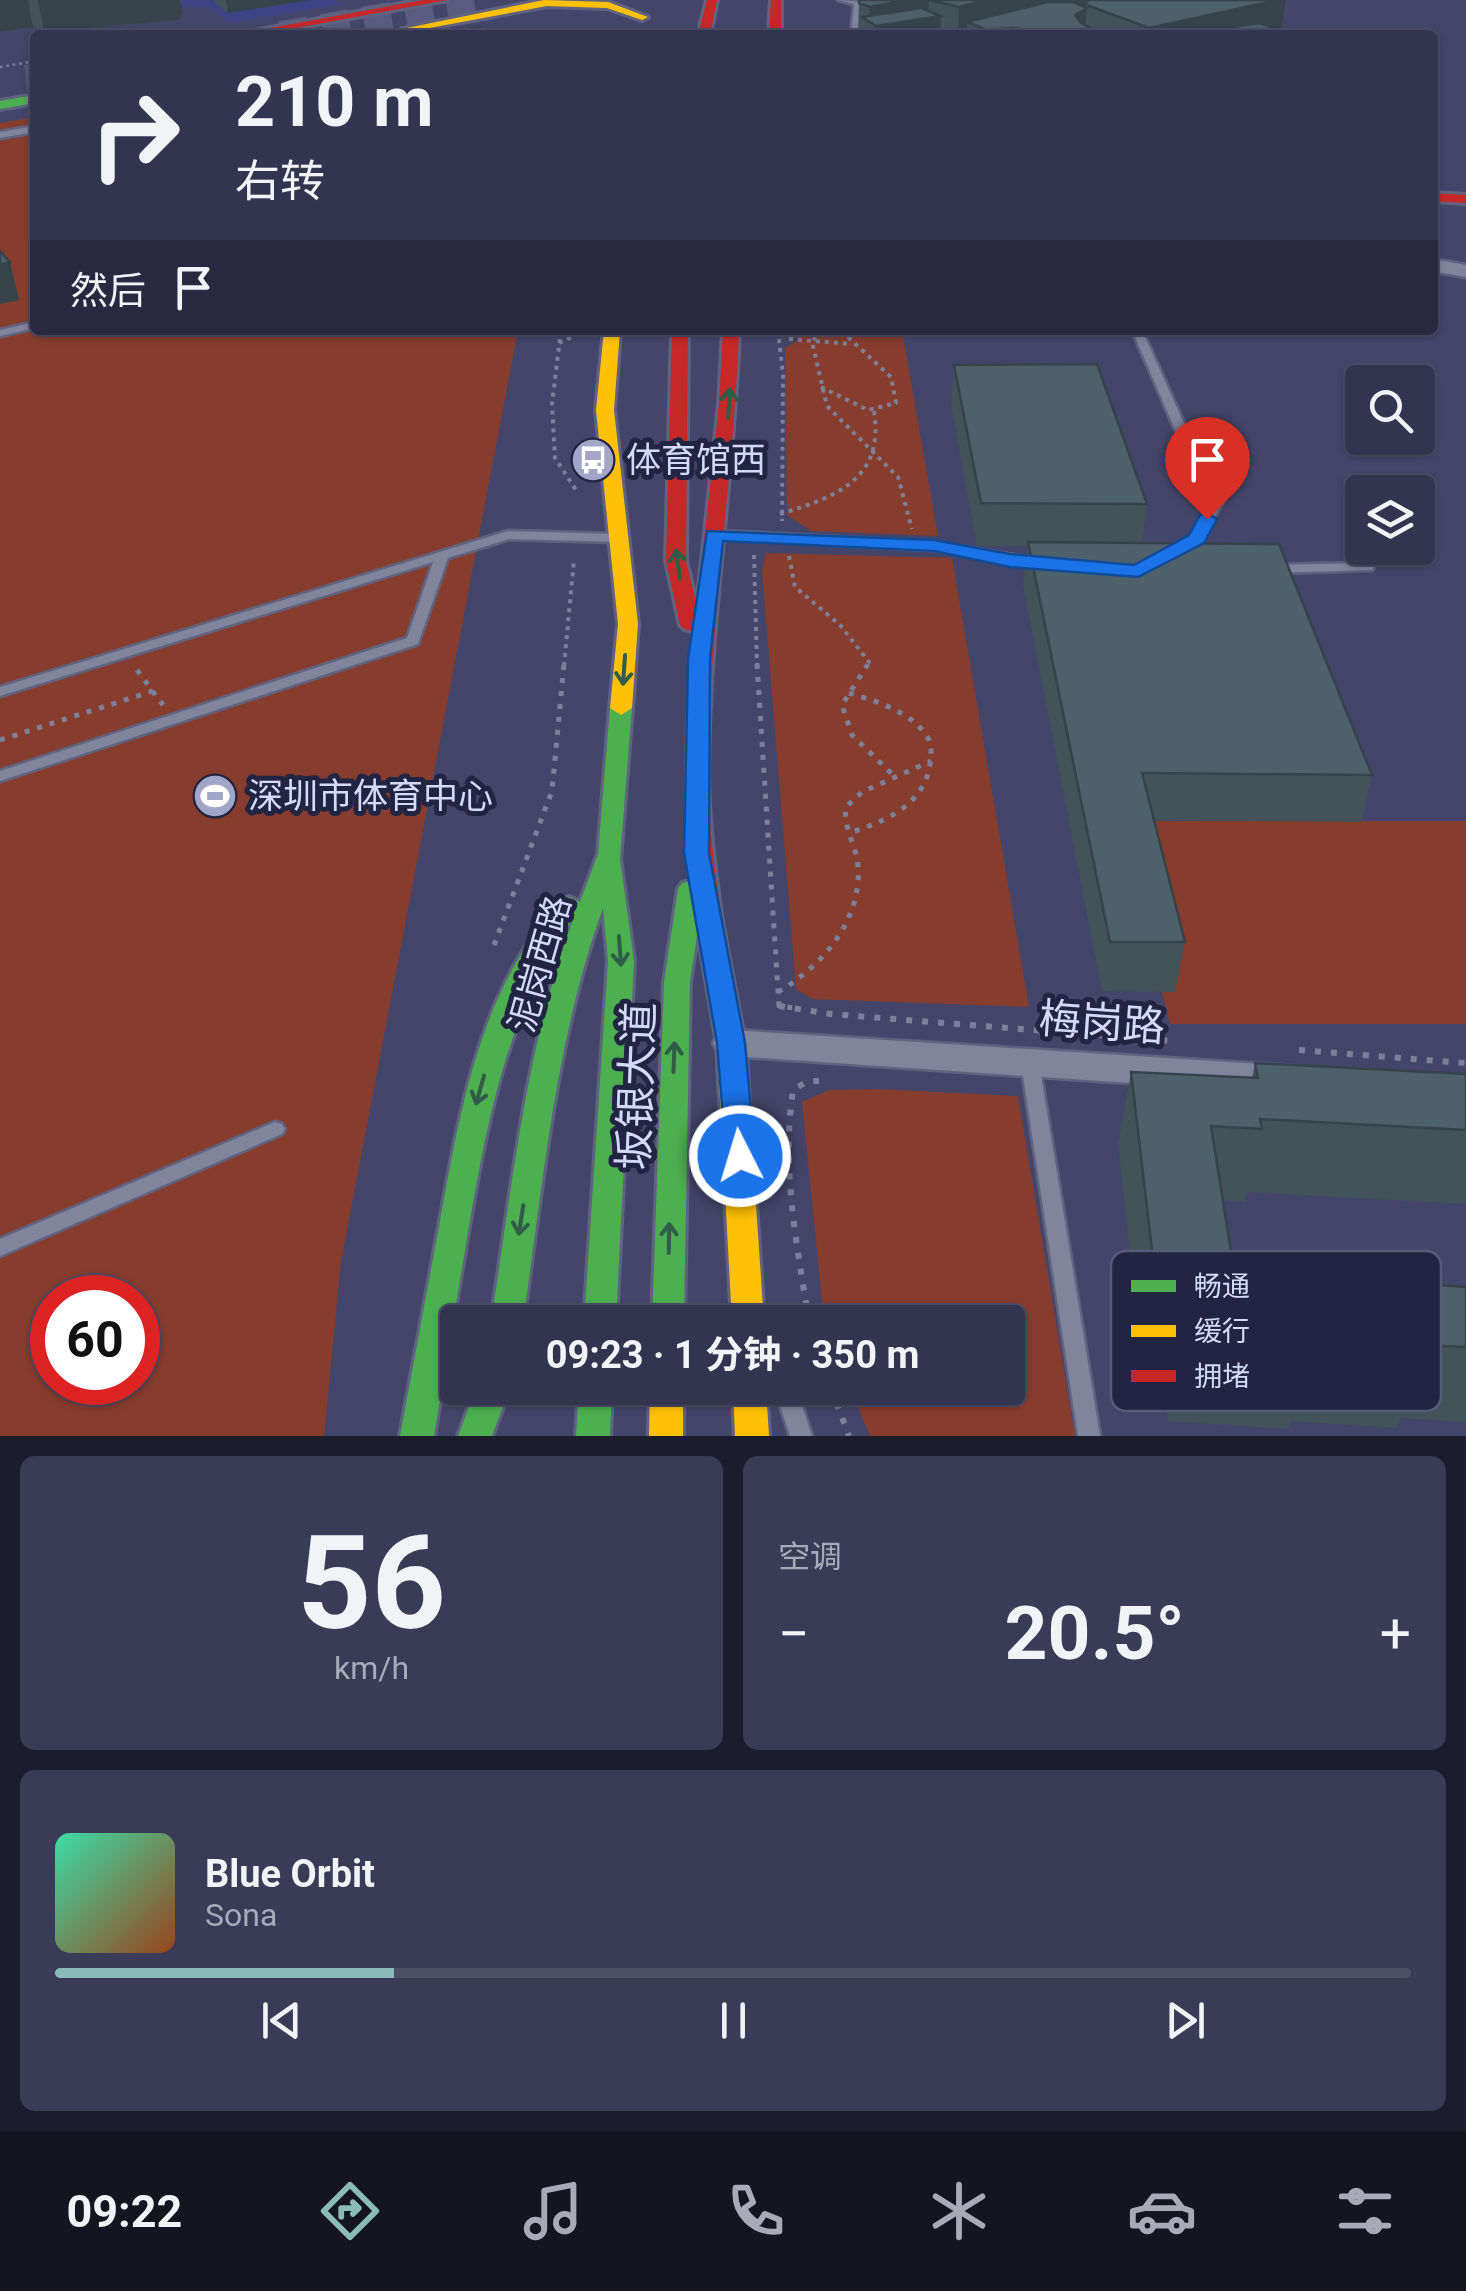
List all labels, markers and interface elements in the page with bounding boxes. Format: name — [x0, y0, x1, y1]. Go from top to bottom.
text: 210 m — [235, 61, 434, 143]
icon: right — [70, 70, 200, 200]
text: 右转 — [235, 155, 325, 208]
icon: arrive — [166, 260, 221, 315]
text: 然后 — [70, 269, 146, 313]
map controls — [1345, 365, 1435, 565]
button: search — [1345, 365, 1435, 455]
one-way arrow — [720, 388, 739, 420]
pin — [1165, 417, 1250, 520]
icon: arrive — [1180, 432, 1235, 487]
bus stop icon: 体育馆西 — [570, 437, 616, 483]
place label: 体育馆西 — [626, 440, 766, 481]
button: layers — [1345, 475, 1435, 565]
one-way arrow — [669, 548, 687, 580]
one-way arrow — [614, 653, 633, 685]
sports icon: 深圳市体育中心 — [192, 773, 238, 819]
place label: 深圳市体育中心 — [248, 776, 493, 817]
street label: 泥岗西路 — [501, 891, 579, 1037]
one-way arrow — [610, 935, 629, 967]
street label: 梅岗路 — [1037, 994, 1167, 1051]
street label: 坂银大道 — [609, 1001, 664, 1171]
one-way arrow — [664, 1041, 683, 1073]
one-way arrow — [470, 1074, 488, 1105]
position arrow — [688, 1104, 792, 1208]
one-way arrow — [512, 1203, 530, 1236]
one-way arrow — [660, 1223, 678, 1256]
legend — [1111, 1251, 1441, 1411]
text: 畅通 — [1194, 1270, 1250, 1303]
speed limit sign: 60 — [30, 1275, 160, 1405]
text: 缓行 — [1194, 1315, 1250, 1348]
text: 09:23 · 1 分钟 · 350 m — [546, 1333, 919, 1377]
text: 拥堵 — [1194, 1360, 1250, 1393]
text: 56 — [297, 1507, 446, 1660]
text: 空调 — [778, 1538, 842, 1576]
text: 20.5° — [1005, 1589, 1185, 1677]
text: − — [778, 1602, 809, 1666]
text: + — [1380, 1602, 1411, 1666]
text: km/h — [334, 1649, 409, 1687]
text: Blue Orbit — [205, 1852, 375, 1896]
text: Sona — [205, 1896, 277, 1934]
icon: previous — [254, 1993, 309, 2048]
icon: pause — [706, 1993, 761, 2048]
icon: next — [1158, 1993, 1213, 2048]
icon: directions — [315, 2176, 385, 2246]
icon: music — [518, 2176, 588, 2246]
icon: phone — [721, 2176, 791, 2246]
icon: climate — [924, 2176, 994, 2246]
icon: car — [1127, 2176, 1197, 2246]
icon: filters — [1330, 2176, 1400, 2246]
text: 09:22 — [66, 2185, 182, 2238]

